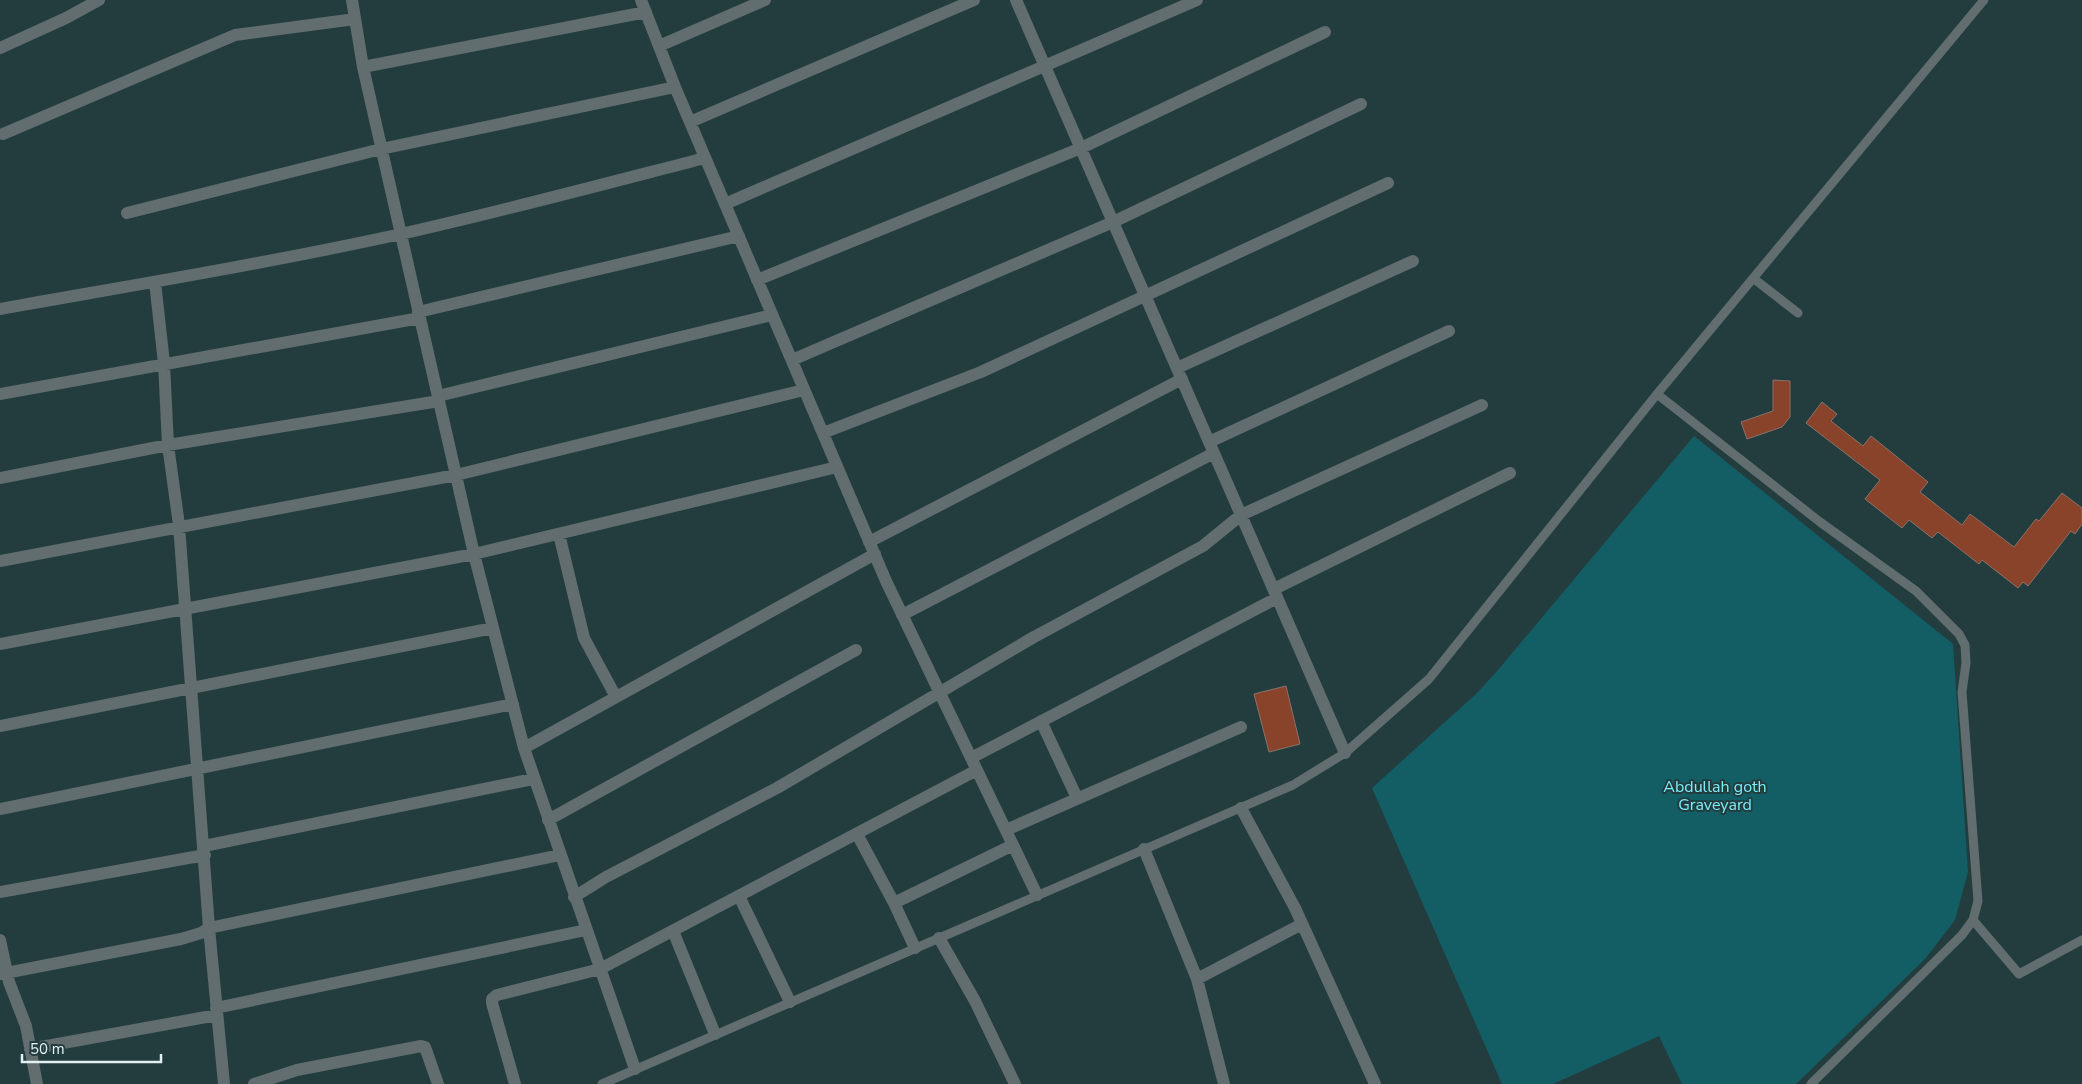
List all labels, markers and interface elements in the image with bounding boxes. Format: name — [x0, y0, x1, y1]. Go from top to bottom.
park label: Abdullah goth Graveyard — [1663, 776, 1767, 816]
scale bar — [22, 1032, 161, 1064]
text: 50 m — [30, 1039, 65, 1059]

